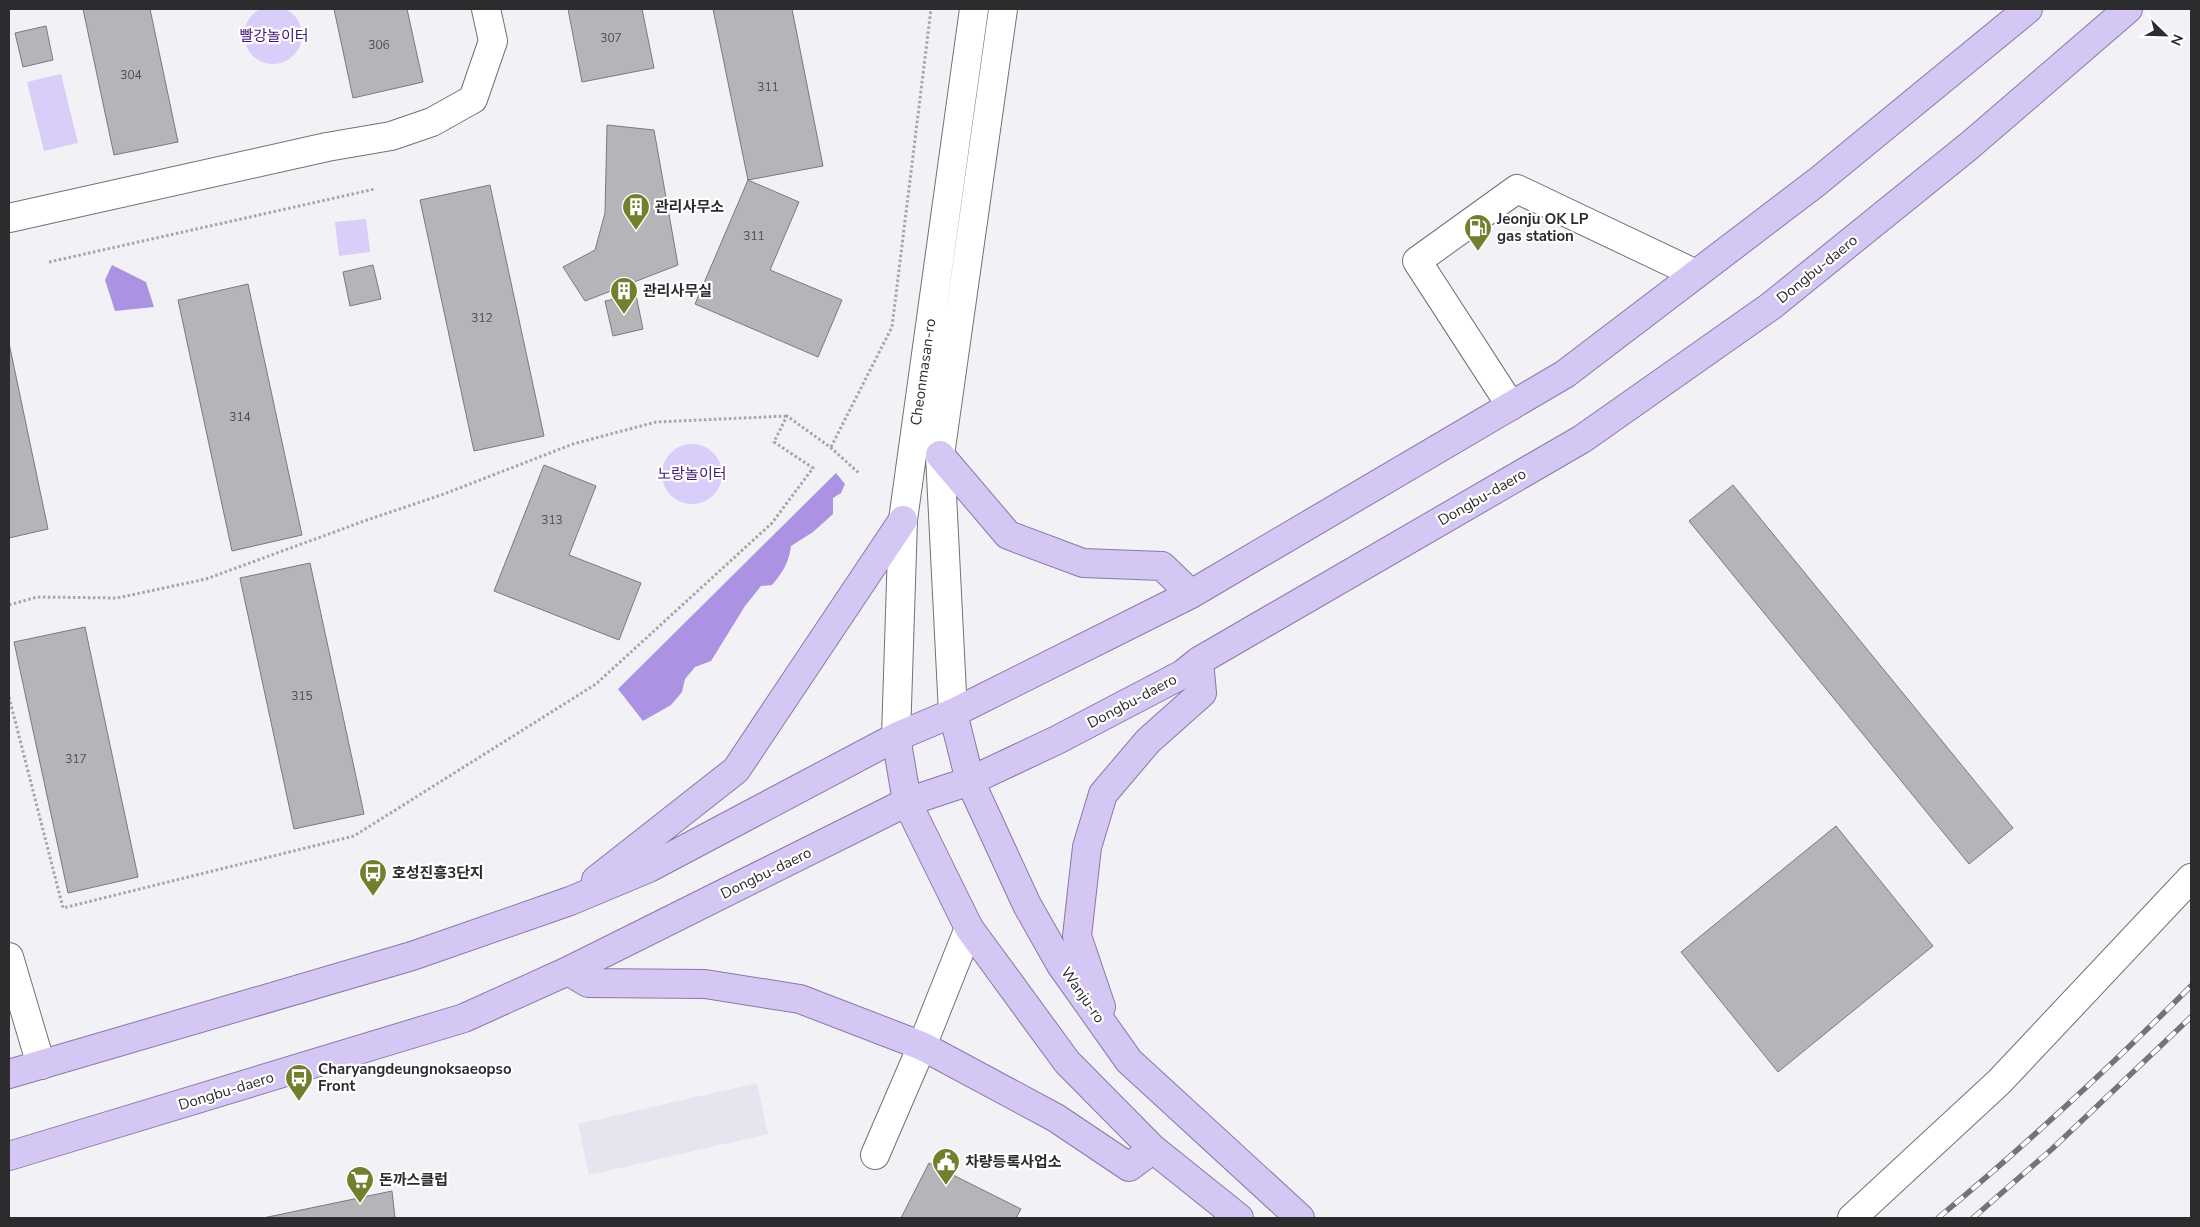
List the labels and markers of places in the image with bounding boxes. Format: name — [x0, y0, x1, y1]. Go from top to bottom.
building icon: 관리사무소 — [621, 192, 651, 231]
place label: 관리사무소 — [655, 197, 724, 217]
place label: Jeonju OK LP gas station — [1496, 209, 1589, 246]
fuel station icon: Jeonju OK LP gas station — [1463, 213, 1493, 252]
building icon: 관리사무실 — [609, 276, 639, 315]
place label: 관리사무실 — [643, 281, 712, 301]
bus stop icon: 호성진흥3단지 — [358, 858, 388, 897]
place label: 호성진흥3단지 — [392, 863, 484, 883]
place label: Charyangdeungnoksaeopso Front — [318, 1059, 512, 1096]
bus stop icon: Charyangdeungnoksaeopso Front — [284, 1063, 314, 1102]
public building icon: 차량등록사업소 — [931, 1147, 961, 1186]
place label: 차량등록사업소 — [965, 1152, 1062, 1172]
supermarket icon: 돈까스클럽 — [345, 1165, 375, 1204]
place label: 돈까스클럽 — [379, 1170, 448, 1190]

